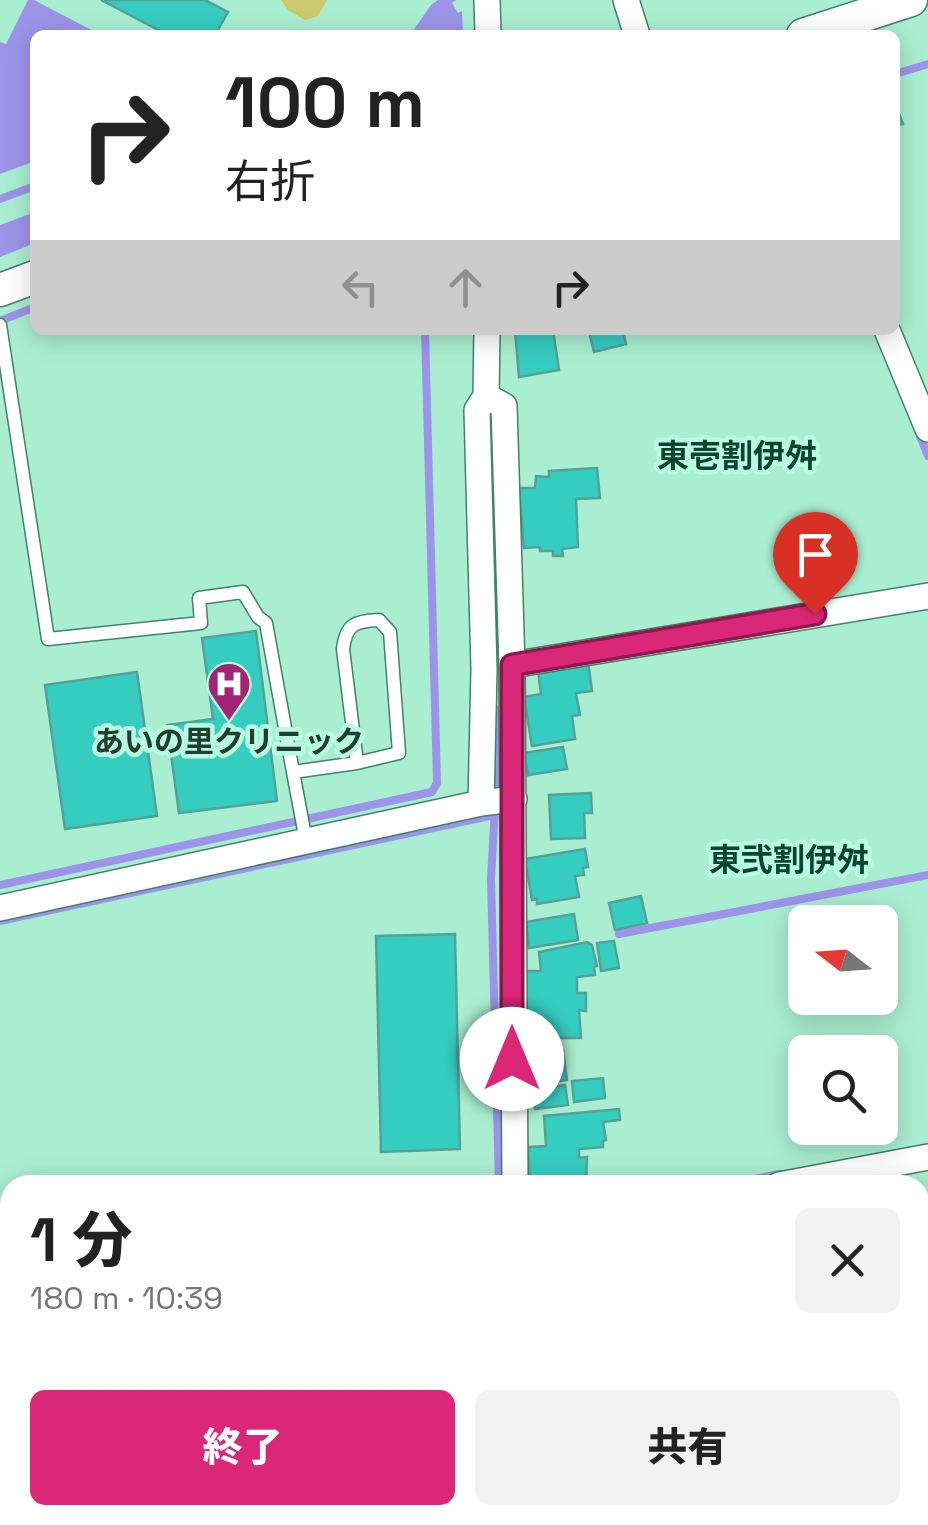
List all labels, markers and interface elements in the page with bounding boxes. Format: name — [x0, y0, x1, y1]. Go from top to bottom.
text: 100 m — [225, 58, 425, 147]
icon: right — [60, 70, 190, 200]
text: 右折 — [225, 153, 315, 210]
icon: left — [333, 260, 388, 315]
icon: ahead — [438, 260, 493, 315]
icon: right — [543, 260, 598, 315]
district label: 東壱割伊舛 — [657, 436, 817, 476]
pin — [773, 512, 858, 615]
icon: arrive — [788, 527, 843, 582]
hospital icon: あいの里クリニック — [206, 661, 252, 722]
place label: あいの里クリニック — [94, 722, 364, 761]
district label: 東弐割伊舛 — [709, 840, 869, 880]
north arrow — [788, 905, 898, 1015]
map controls — [788, 905, 898, 1145]
position arrow — [460, 1007, 564, 1111]
button: search — [788, 1035, 898, 1145]
text: 1 分 — [30, 1202, 132, 1279]
button: close — [795, 1208, 900, 1313]
text: 180 m · 10:39 — [30, 1278, 223, 1318]
button: 終了 — [30, 1390, 455, 1505]
button: 共有 — [475, 1390, 900, 1505]

